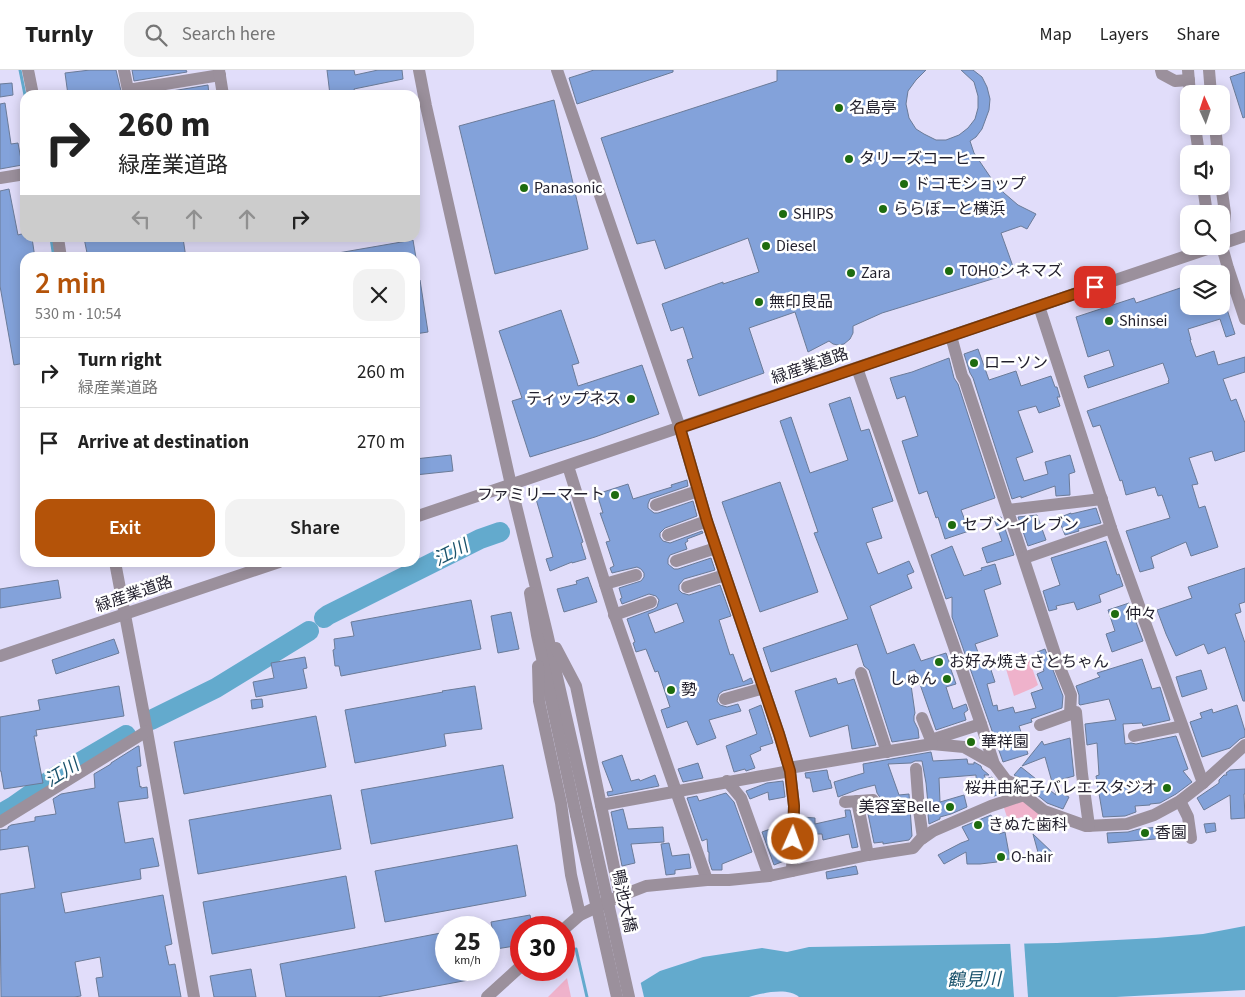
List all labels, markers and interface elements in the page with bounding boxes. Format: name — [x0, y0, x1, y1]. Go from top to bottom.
search box — [124, 12, 474, 57]
text: Turnly — [25, 17, 94, 52]
icon: search — [142, 21, 170, 49]
text: Search here — [182, 21, 275, 48]
text: Map — [1040, 22, 1072, 47]
text: Layers — [1100, 22, 1149, 47]
text: Share — [1177, 22, 1220, 47]
north arrow — [1180, 85, 1230, 135]
map controls — [1180, 85, 1230, 315]
place label: 名島亭 — [849, 97, 897, 119]
text: 260 m — [118, 100, 210, 150]
marker: 名島亭 — [833, 102, 845, 114]
icon: right — [35, 110, 100, 175]
button: sound — [1180, 145, 1230, 195]
place label: タリーズコーヒー — [859, 148, 986, 170]
text: 緑産業道路 — [118, 149, 228, 181]
marker: タリーズコーヒー — [843, 153, 855, 165]
place label: ドコモショップ — [914, 173, 1026, 195]
place label: Panasonic — [534, 177, 603, 199]
marker: ドコモショップ — [898, 178, 910, 190]
marker: Panasonic — [518, 182, 530, 194]
place label: ららぽーと横浜 — [893, 198, 1005, 220]
place label: SHIPS — [793, 203, 834, 225]
marker: ららぽーと横浜 — [877, 203, 889, 215]
icon: left — [127, 205, 155, 233]
icon: ahead — [180, 205, 208, 233]
icon: ahead — [233, 205, 261, 233]
icon: right — [286, 205, 314, 233]
button: search — [1180, 205, 1230, 255]
marker: SHIPS — [777, 208, 789, 220]
place label: Diesel — [776, 235, 816, 257]
marker: Diesel — [760, 240, 772, 252]
place label: TOHOシネマズ — [959, 260, 1063, 282]
text: 2 min — [35, 262, 106, 305]
place label: Zara — [861, 262, 891, 284]
marker: TOHOシネマズ — [943, 265, 955, 277]
button: layers — [1180, 265, 1230, 315]
pin — [1074, 266, 1116, 308]
marker: Zara — [845, 267, 857, 279]
button: close — [353, 269, 405, 321]
icon: arrive — [1081, 273, 1109, 301]
place label: 無印良品 — [769, 291, 833, 313]
marker: 無印良品 — [753, 296, 765, 308]
text: 530 m · 10:54 — [35, 303, 122, 325]
place label: Shinsei — [1119, 310, 1168, 332]
marker: Shinsei — [1103, 315, 1115, 327]
street label: 緑産業道路 — [769, 343, 851, 389]
text: Turn right — [78, 347, 162, 374]
place label: ローソン — [984, 352, 1048, 374]
marker: ローソン — [968, 357, 980, 369]
icon: right — [35, 359, 63, 387]
text: 260 m — [357, 359, 405, 386]
text: 緑産業道路 — [78, 377, 158, 399]
place label: ティップネス — [526, 388, 621, 410]
marker: ティップネス — [625, 393, 637, 405]
icon: arrive — [35, 429, 63, 457]
text: Arrive at destination — [78, 429, 249, 456]
text: 270 m — [357, 429, 405, 456]
place label: ファミリーマート — [477, 484, 605, 506]
marker: ファミリーマート — [609, 489, 621, 501]
button: Exit — [35, 499, 215, 557]
button: Share — [225, 499, 405, 557]
place label: セブン-イレブン — [962, 514, 1079, 536]
marker: セブン-イレブン — [946, 519, 958, 531]
water label: 江川 — [429, 533, 474, 572]
street label: 緑産業道路 — [93, 571, 175, 617]
place label: 仲々 — [1125, 603, 1157, 625]
marker: 仲々 — [1109, 608, 1121, 620]
place label: お好み焼きさとちゃん — [949, 651, 1109, 673]
marker: お好み焼きさとちゃん — [933, 656, 945, 668]
place label: しゅん — [889, 668, 937, 690]
marker: しゅん — [941, 673, 953, 685]
place label: 勢 — [681, 679, 697, 701]
marker: 勢 — [665, 684, 677, 696]
place label: 華祥園 — [981, 731, 1029, 753]
marker: 華祥園 — [965, 736, 977, 748]
water label: 江川 — [40, 752, 86, 793]
place label: 桜井由紀子バレエスタジオ — [965, 777, 1157, 799]
marker: 桜井由紀子バレエスタジオ — [1161, 782, 1173, 794]
place label: 美容室Belle — [859, 796, 940, 818]
marker: 美容室Belle — [944, 801, 956, 813]
position arrow — [766, 812, 818, 864]
place label: きぬた歯科 — [988, 814, 1068, 836]
marker: きぬた歯科 — [972, 819, 984, 831]
place label: 香園 — [1155, 822, 1187, 844]
marker: 香園 — [1139, 827, 1151, 839]
place label: O-hair — [1011, 846, 1053, 868]
marker: O-hair — [995, 851, 1007, 863]
street label: 鴨池大橋 — [607, 867, 641, 935]
speed limit sign: 30 — [510, 916, 575, 981]
text: 25 — [454, 924, 481, 960]
text: km/h — [454, 952, 481, 969]
water label: 鶴見川 — [947, 967, 1003, 993]

